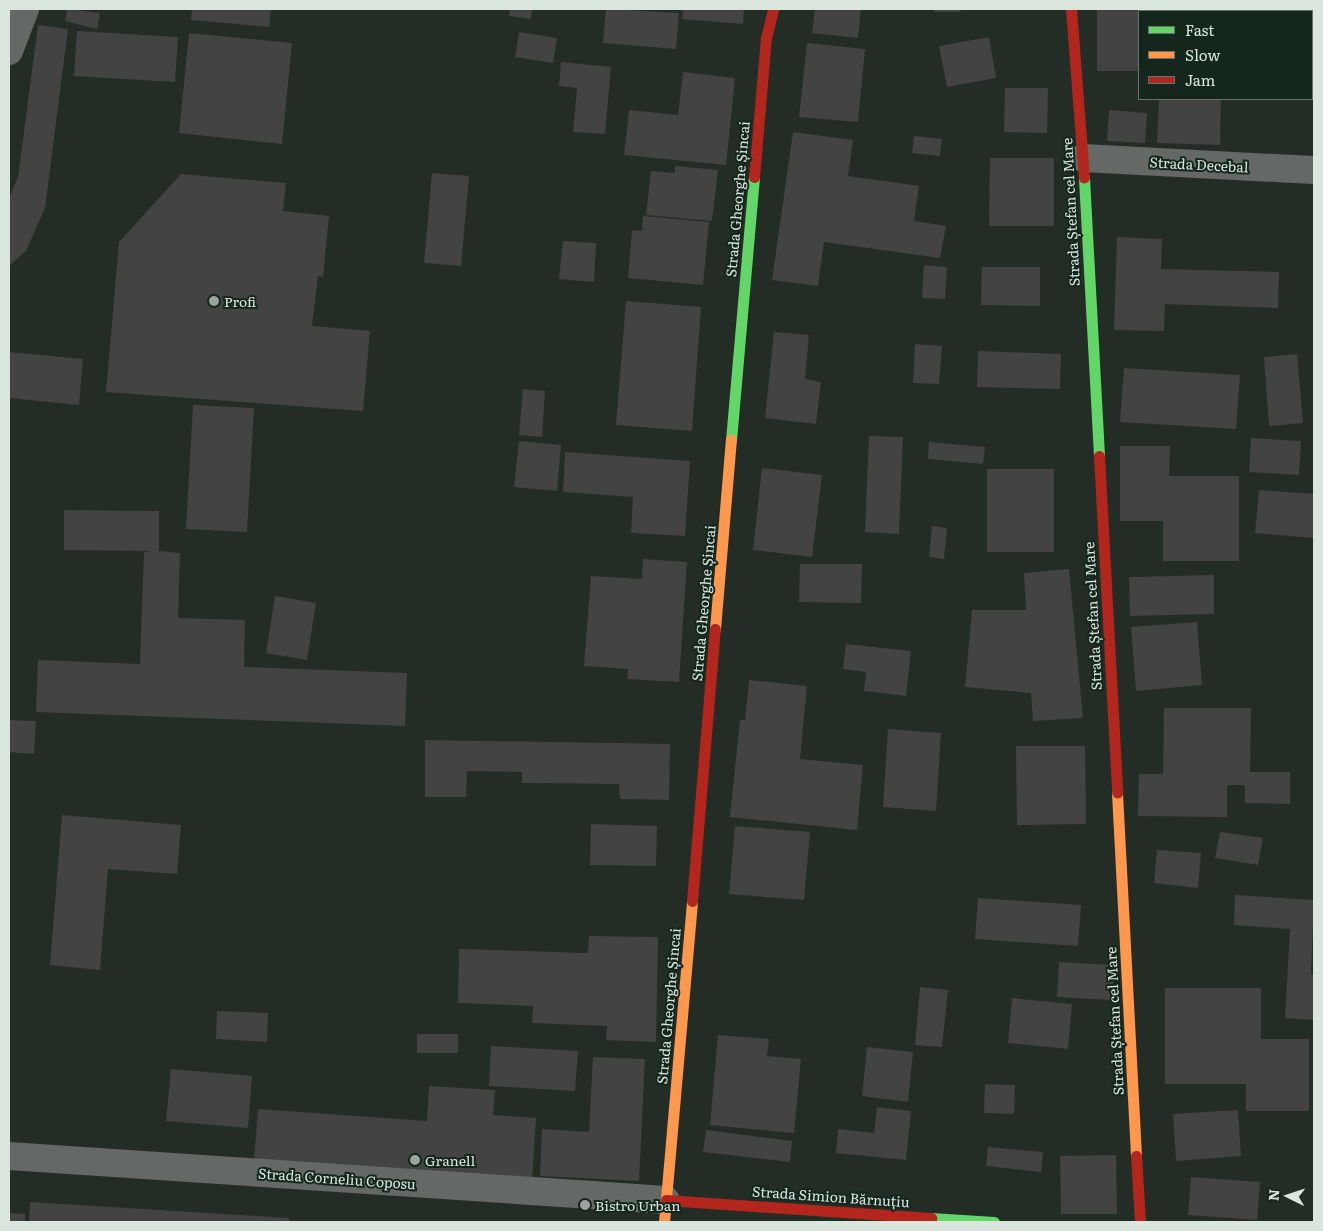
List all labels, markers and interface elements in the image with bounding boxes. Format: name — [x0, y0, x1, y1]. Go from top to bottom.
legend — [1138, 10, 1313, 100]
text: Fast — [1185, 18, 1214, 41]
text: Slow — [1185, 43, 1220, 66]
text: Jam — [1185, 68, 1215, 91]
street label: Strada Gheorghe Șincai — [722, 120, 752, 278]
street label: Strada Ștefan cel Mare — [1058, 137, 1082, 287]
street label: Strada Decebal — [1149, 153, 1249, 175]
place label: Profi — [224, 293, 256, 309]
marker: Profi — [208, 295, 220, 307]
street label: Strada Gheorghe Șincai — [688, 524, 718, 682]
street label: Strada Ștefan cel Mare — [1080, 541, 1104, 691]
street label: Strada Gheorghe Șincai — [653, 927, 683, 1085]
street label: Strada Ștefan cel Mare — [1102, 946, 1126, 1096]
place label: Granell — [425, 1152, 475, 1168]
marker: Granell — [409, 1154, 421, 1166]
street label: Strada Corneliu Coposu — [258, 1164, 416, 1192]
north arrow — [1263, 1171, 1313, 1221]
street label: Strada Simion Bărnuțiu — [752, 1182, 910, 1210]
text: N — [1263, 1188, 1283, 1202]
place label: Bistro Urban — [595, 1197, 681, 1213]
marker: Bistro Urban — [579, 1199, 591, 1211]

